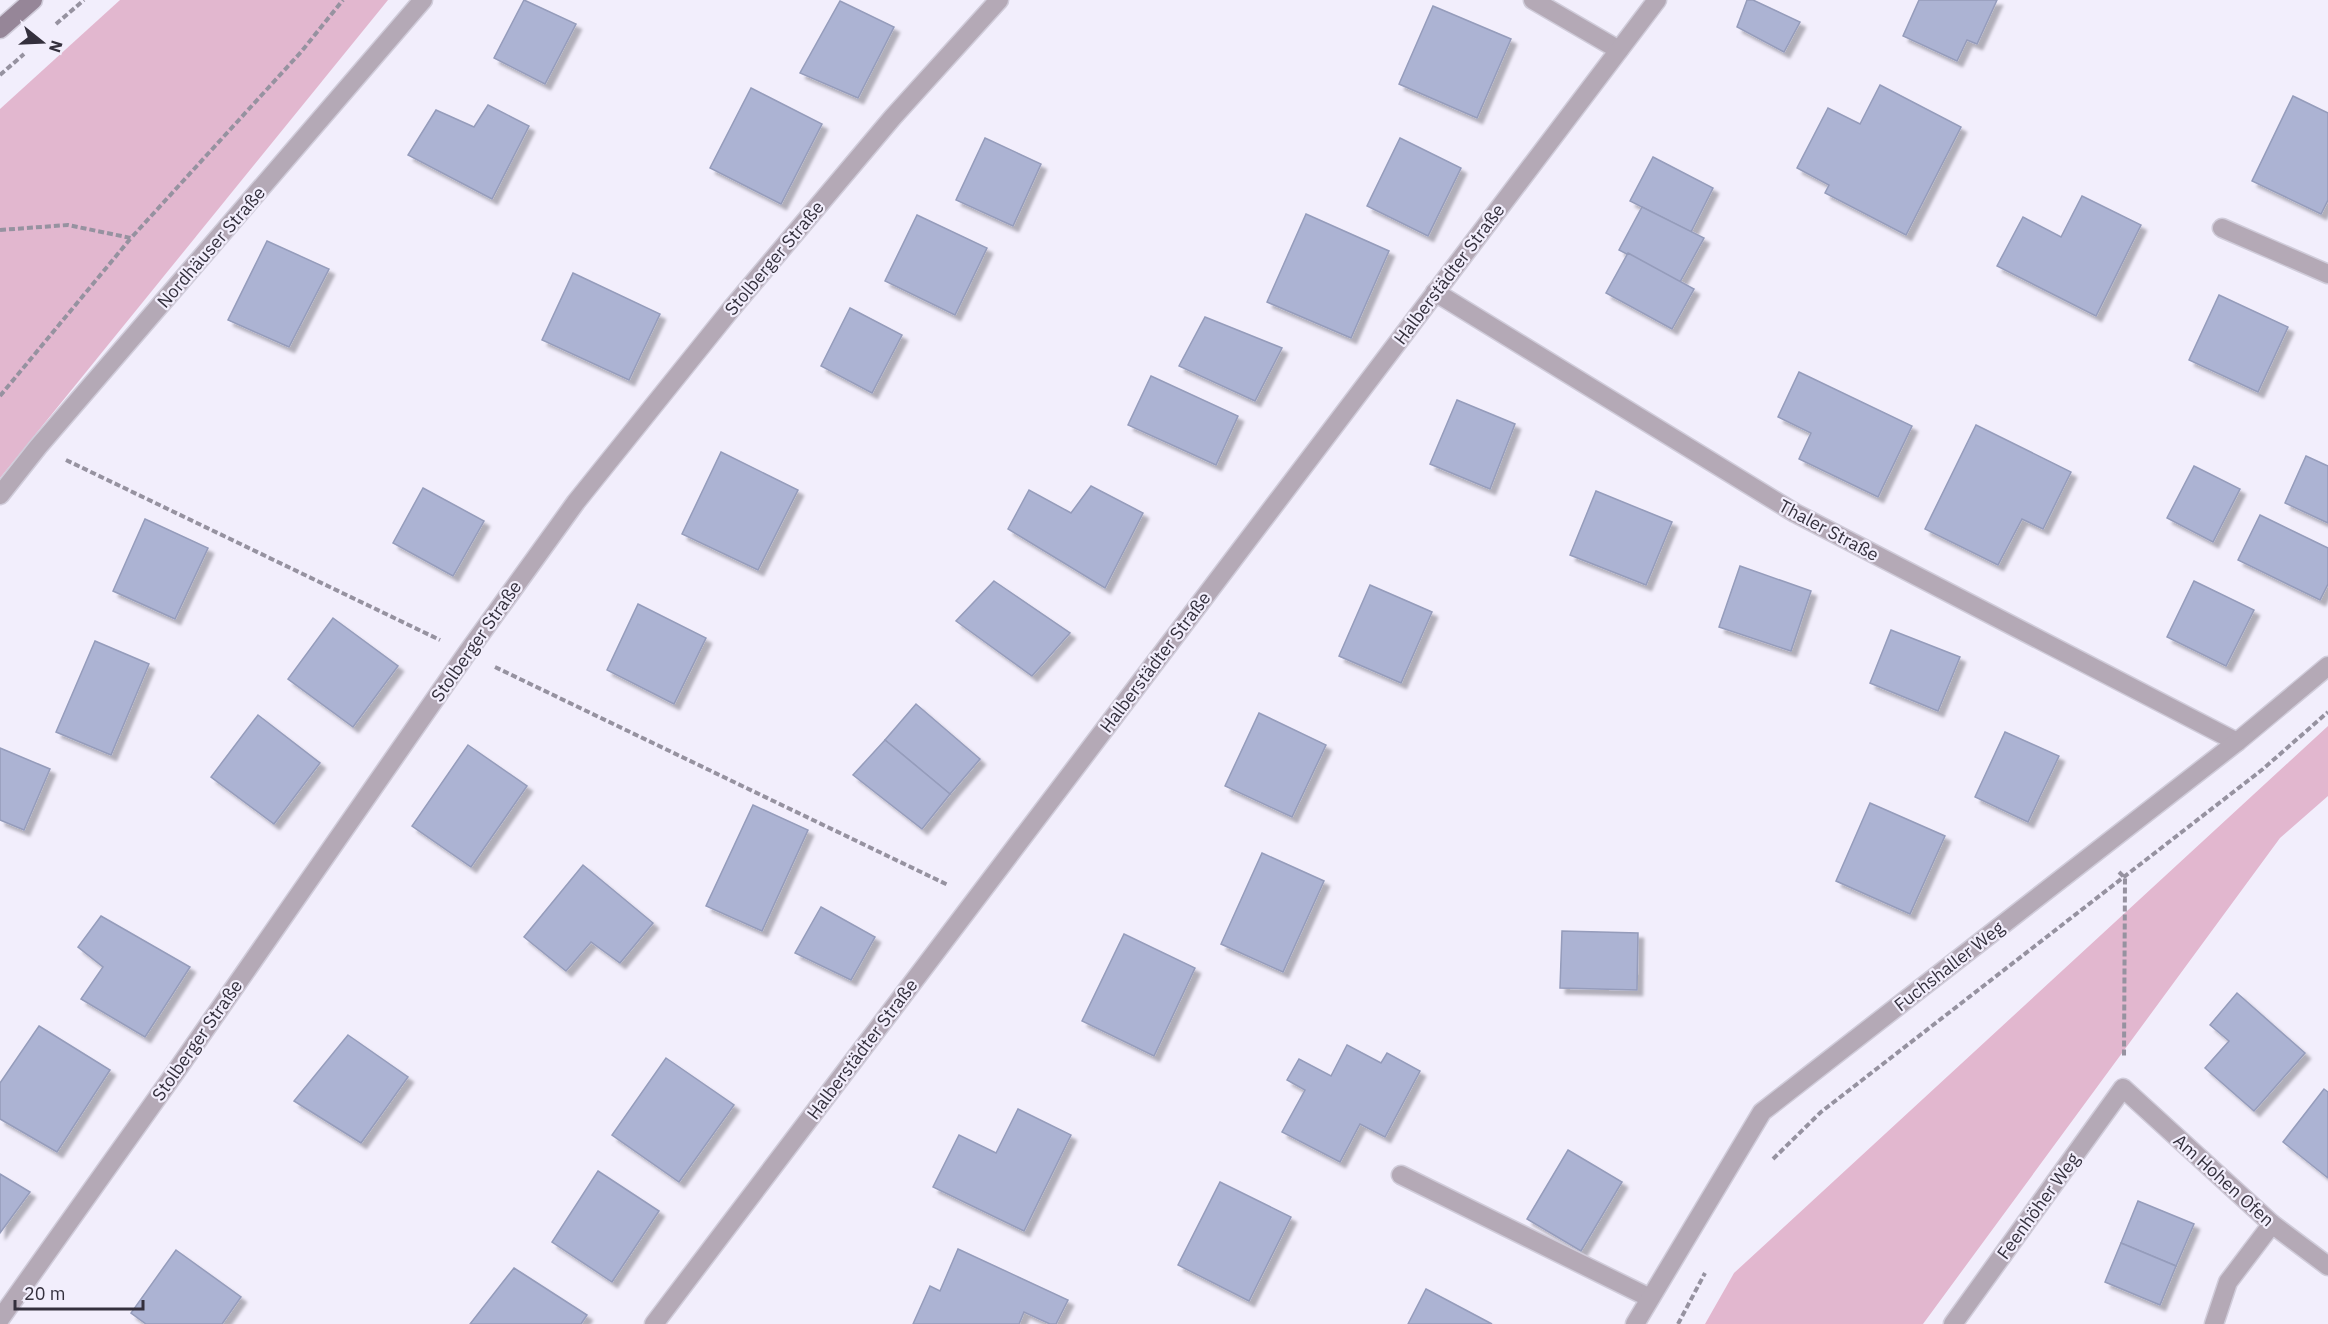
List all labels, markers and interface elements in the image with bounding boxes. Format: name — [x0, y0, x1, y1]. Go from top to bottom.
north arrow — [12, 12, 72, 72]
text: N — [45, 38, 68, 55]
street label: Nordhäuser Straße — [152, 181, 270, 313]
street label: Stolberger Straße — [719, 196, 829, 320]
street label: Halberstädter Straße — [1389, 199, 1510, 349]
street label: Thaler Straße — [1775, 494, 1883, 566]
street label: Stolberger Straße — [426, 576, 526, 706]
street label: Halberstädter Straße — [1095, 587, 1216, 737]
street label: Fuchshaller Weg — [1889, 916, 2009, 1016]
street label: Halberstädter Straße — [802, 974, 923, 1124]
street label: Stolberger Straße — [147, 975, 247, 1105]
street label: Am Hohen Ofen — [2169, 1129, 2279, 1231]
street label: Feenhöher Weg — [1992, 1148, 2085, 1264]
scale bar — [15, 1273, 142, 1311]
text: 20 m — [24, 1282, 66, 1305]

